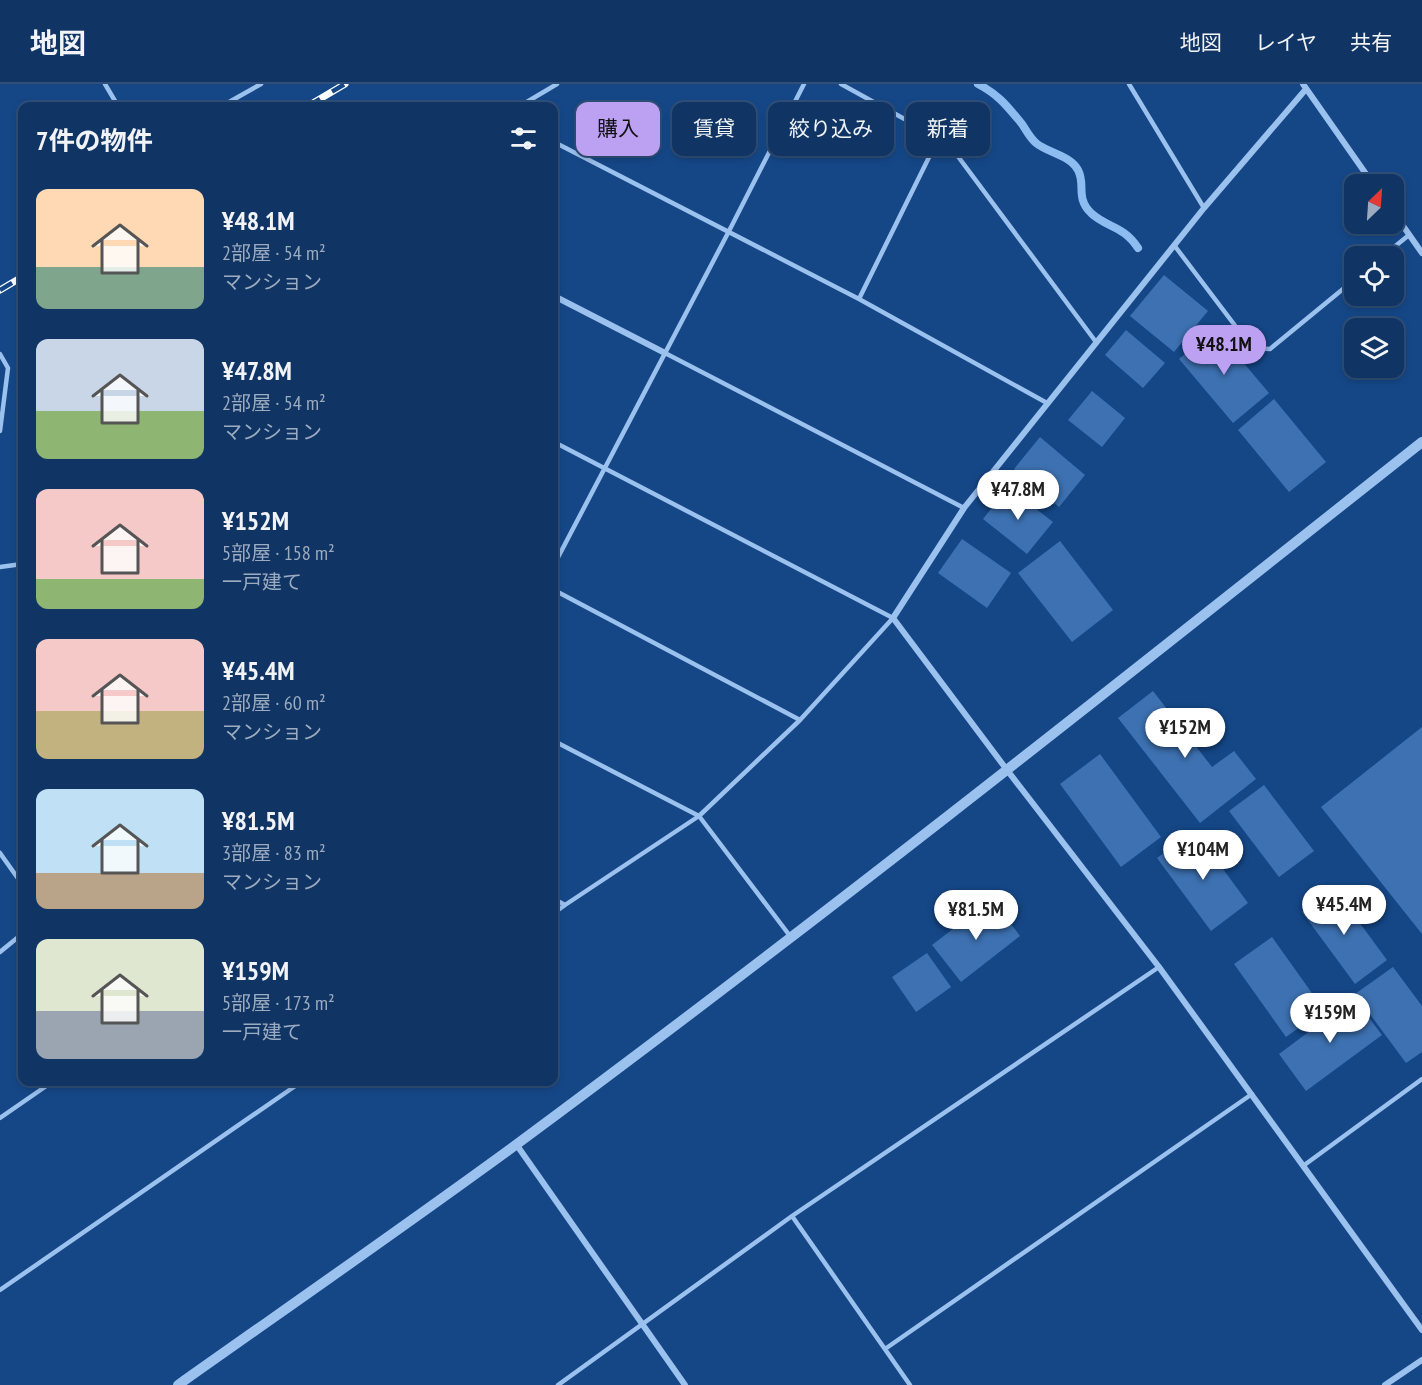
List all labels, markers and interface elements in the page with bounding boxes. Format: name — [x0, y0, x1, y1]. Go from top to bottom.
text: 地図 — [30, 24, 86, 61]
text: 地図 — [1180, 29, 1222, 56]
text: レイヤ — [1255, 29, 1317, 56]
text: 共有 — [1350, 29, 1392, 56]
chip: 購入 — [576, 102, 660, 156]
chip: 賃貸 — [672, 102, 756, 156]
chip: 絞り込み — [768, 102, 894, 156]
chip: 新着 — [906, 102, 990, 156]
icon: filters — [507, 122, 540, 155]
text: 7件の物件 — [36, 124, 152, 157]
north arrow — [1344, 174, 1404, 234]
map controls — [1344, 174, 1404, 378]
text: ¥48.1M — [222, 204, 295, 237]
icon: home — [84, 213, 156, 285]
text: 2部屋 · 54 m² — [222, 240, 326, 266]
button: locate — [1344, 246, 1404, 306]
text: マンション — [222, 269, 322, 295]
button: layers — [1344, 318, 1404, 378]
pin: ¥48.1M — [1175, 325, 1273, 376]
text: ¥48.1M — [1196, 331, 1252, 357]
text: ¥47.8M — [222, 354, 292, 387]
icon: home — [84, 363, 156, 435]
text: 2部屋 · 54 m² — [222, 390, 326, 416]
text: マンション — [222, 419, 322, 445]
pin: ¥47.8M — [969, 470, 1067, 521]
text: ¥47.8M — [991, 476, 1045, 502]
text: ¥152M — [222, 504, 289, 537]
icon: home — [84, 513, 156, 585]
text: 5部屋 · 158 m² — [222, 540, 335, 566]
text: 一戸建て — [222, 569, 302, 595]
text: ¥45.4M — [222, 654, 295, 687]
icon: home — [84, 663, 156, 735]
text: 2部屋 · 60 m² — [222, 690, 326, 716]
pin: ¥152M — [1143, 708, 1227, 759]
text: ¥152M — [1159, 714, 1211, 740]
text: マンション — [222, 719, 322, 745]
text: ¥81.5M — [222, 804, 295, 837]
icon: home — [84, 813, 156, 885]
pin: ¥104M — [1161, 830, 1245, 881]
text: ¥104M — [1177, 836, 1229, 862]
text: 3部屋 · 83 m² — [222, 840, 326, 866]
text: マンション — [222, 869, 322, 895]
pin: ¥45.4M — [1295, 885, 1393, 936]
pin: ¥81.5M — [927, 890, 1025, 941]
text: ¥45.4M — [1316, 891, 1372, 917]
text: ¥81.5M — [948, 896, 1004, 922]
text: ¥159M — [222, 954, 289, 987]
icon: home — [84, 963, 156, 1035]
text: 5部屋 · 173 m² — [222, 990, 335, 1016]
pin: ¥159M — [1288, 993, 1372, 1044]
text: ¥159M — [1304, 999, 1356, 1025]
text: 一戸建て — [222, 1019, 302, 1045]

